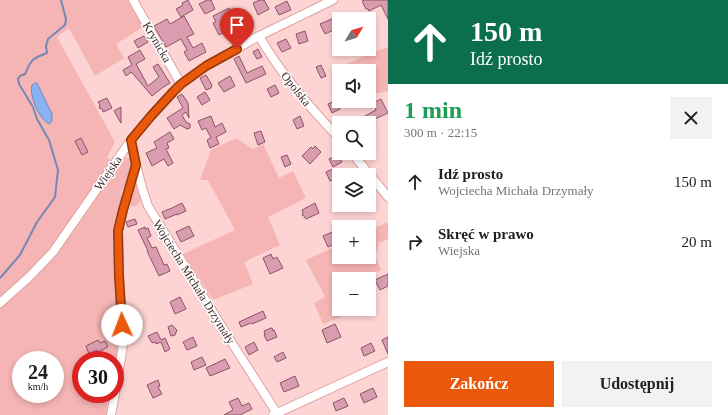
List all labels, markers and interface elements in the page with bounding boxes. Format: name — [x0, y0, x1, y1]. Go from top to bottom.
pin — [220, 8, 254, 49]
north arrow — [332, 12, 376, 56]
map controls — [332, 12, 376, 316]
icon: arrive — [226, 14, 248, 36]
icon: ahead — [404, 16, 456, 68]
text: 150 m — [470, 16, 542, 47]
street label: Krynicka — [140, 19, 175, 65]
text: Idź prosto — [470, 49, 542, 69]
button: sound — [332, 64, 376, 108]
street label: Opolska — [278, 69, 314, 110]
text: 1 min — [404, 97, 462, 123]
button: close — [670, 97, 712, 139]
button: search — [332, 116, 376, 160]
text: 300 m · 22:15 — [404, 125, 477, 140]
street label: Wiejska — [91, 153, 125, 193]
text: Idź prosto — [438, 166, 503, 182]
button: layers — [332, 168, 376, 212]
icon: ahead — [404, 171, 426, 193]
text: 150 m — [674, 174, 712, 190]
text: Wojciecha Michała Drzymały — [438, 183, 594, 198]
street label: Wojciecha Michała Drzymały — [150, 217, 238, 347]
button: + — [332, 220, 376, 264]
text: Skręć w prawo — [438, 226, 534, 242]
icon: right — [404, 231, 426, 253]
text: 20 m — [682, 234, 712, 250]
text: Wiejska — [438, 243, 480, 258]
button: − — [332, 272, 376, 316]
position arrow — [101, 304, 143, 346]
speed limit sign: 30 — [72, 351, 124, 403]
text: 24 — [28, 361, 48, 383]
button: Zakończ — [404, 361, 554, 407]
button: Udostępnij — [562, 361, 712, 407]
text: km/h — [28, 381, 48, 392]

